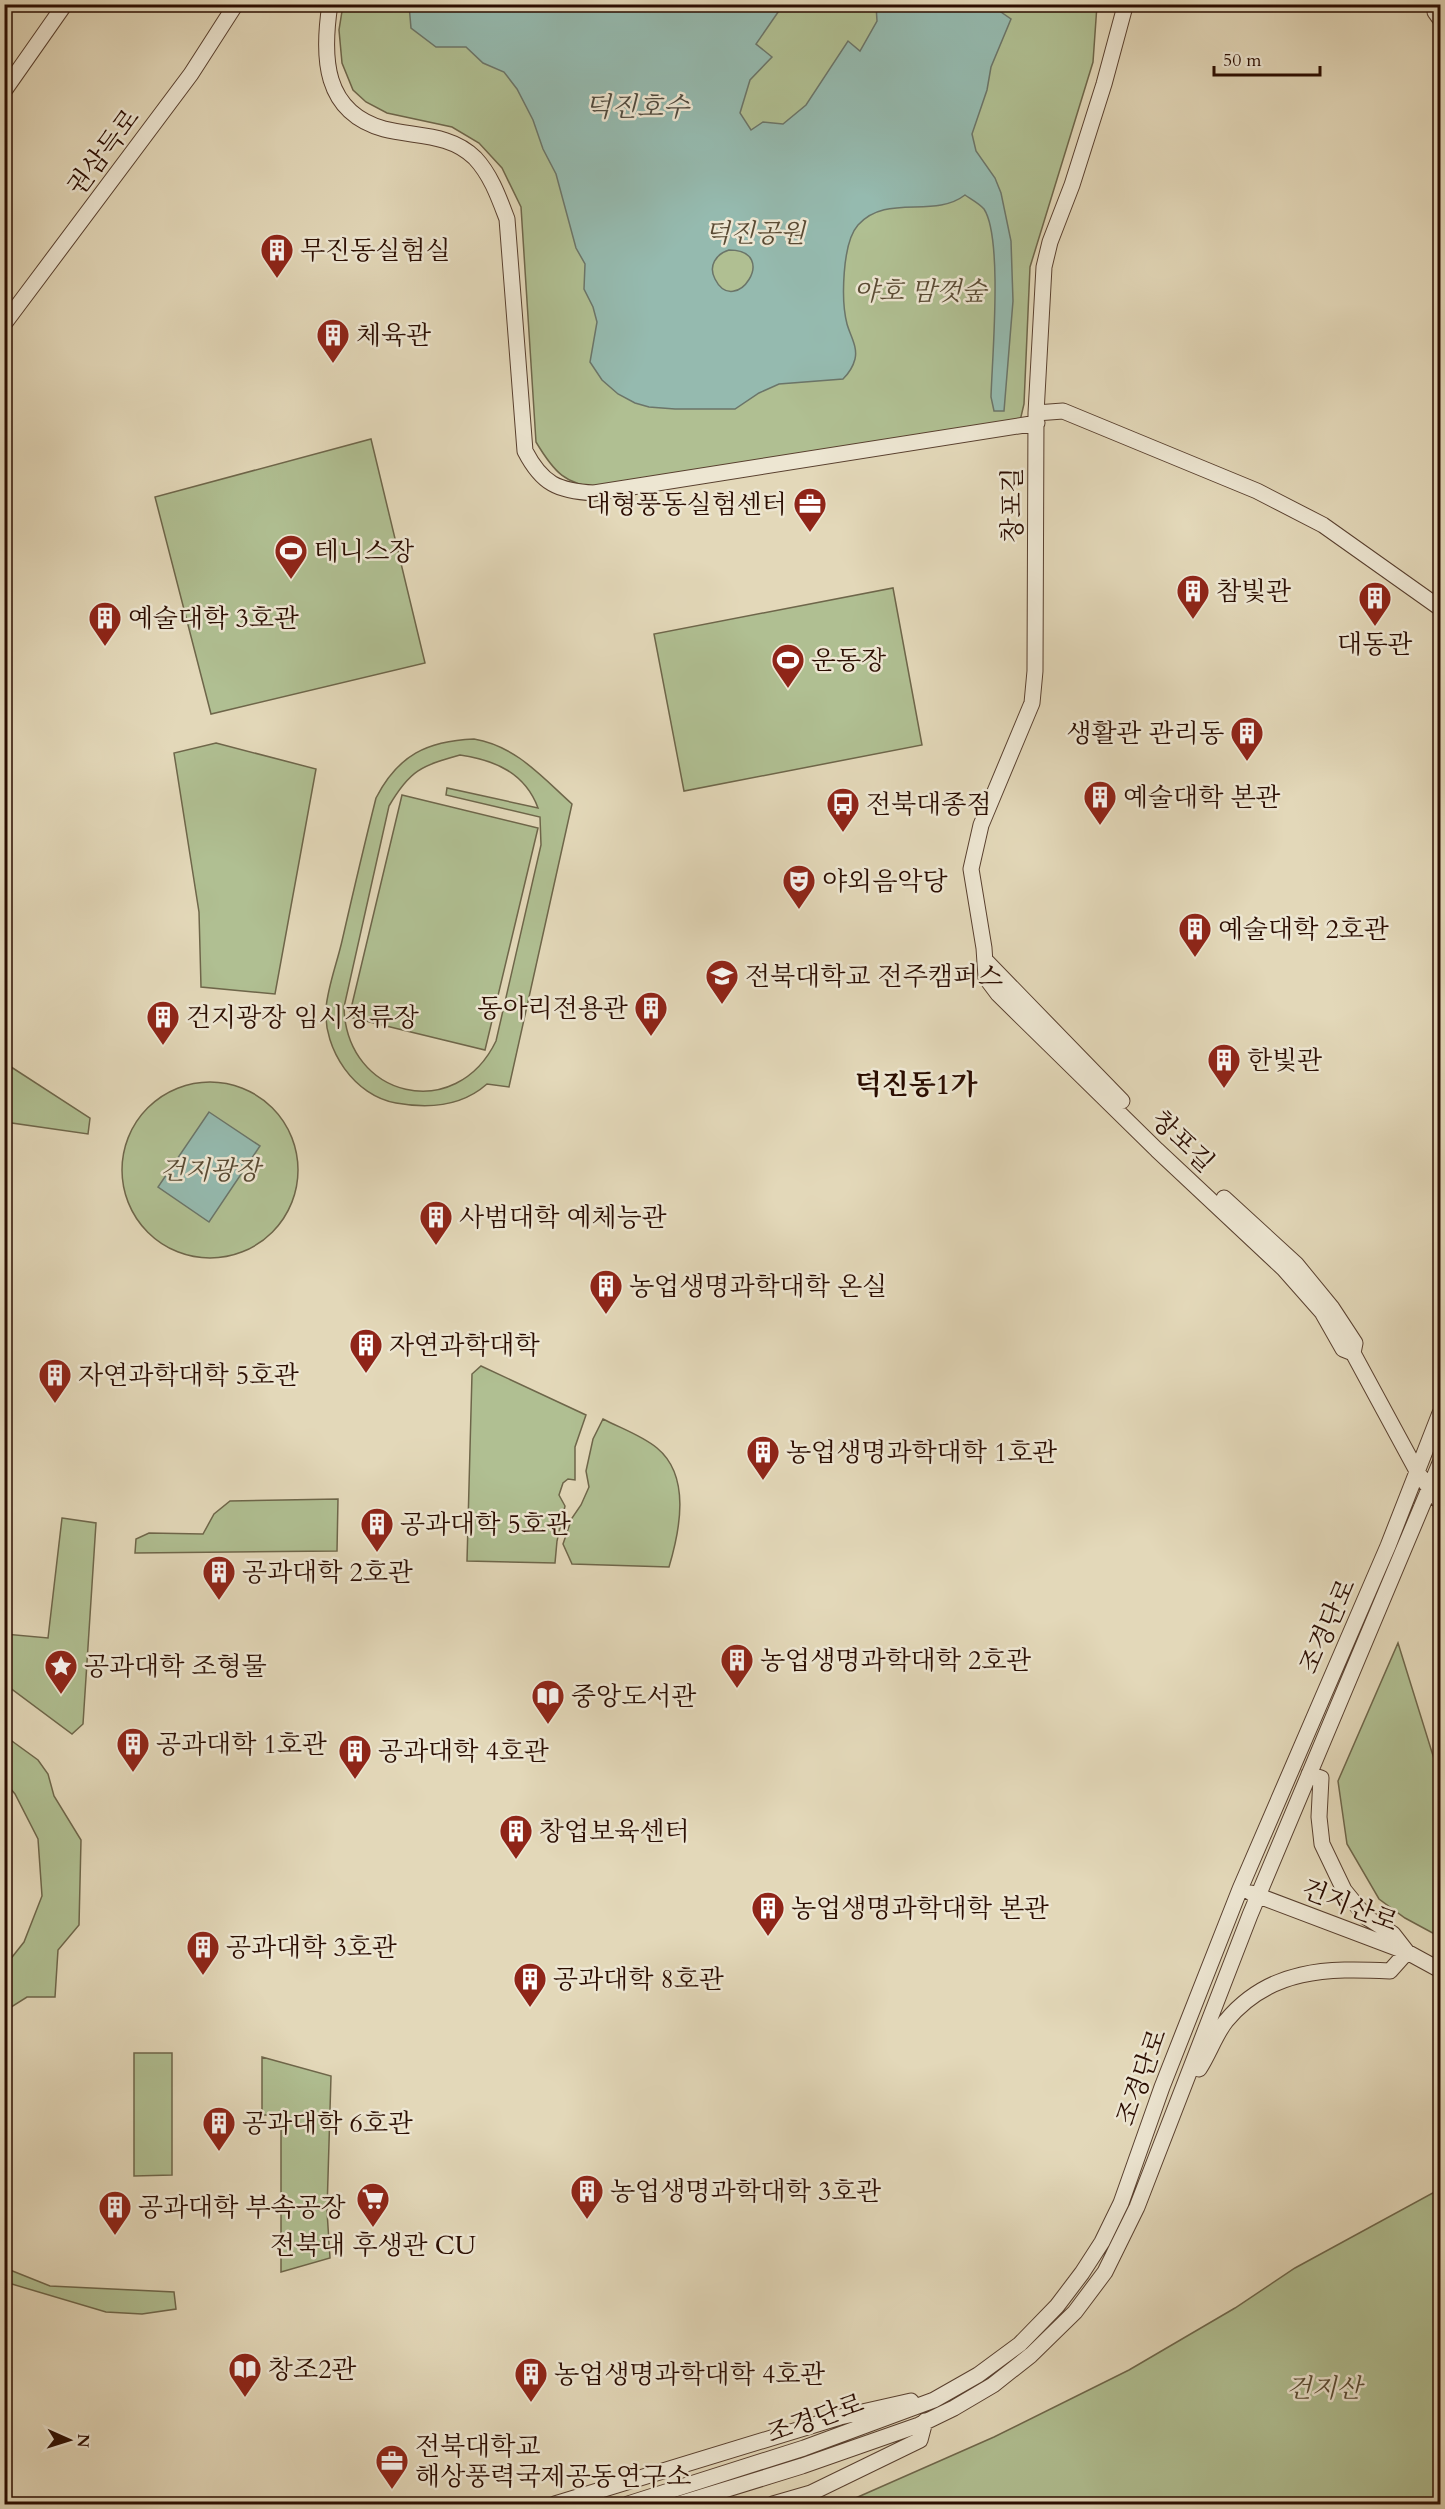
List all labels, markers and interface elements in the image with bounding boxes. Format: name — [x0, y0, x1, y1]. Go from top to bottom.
scale bar — [1214, 39, 1320, 77]
text: 50 m — [1223, 48, 1262, 73]
water label: 덕진호수 — [585, 89, 691, 126]
street label: 권삼득로 — [59, 102, 148, 203]
park label: 덕진공원 — [705, 216, 807, 251]
building icon: 무진동실험실 — [259, 232, 295, 279]
place label: 무진동실험실 — [300, 233, 451, 268]
park label: 야호 맘껏숲 — [854, 274, 989, 309]
building icon: 체육관 — [315, 317, 351, 364]
place label: 체육관 — [356, 318, 431, 353]
street label: 창포길 — [995, 467, 1030, 543]
office icon: 대형풍동실험센터 — [792, 486, 828, 533]
place label: 대형풍동실험센터 — [586, 487, 787, 522]
sports icon: 테니스장 — [273, 533, 309, 580]
place label: 테니스장 — [314, 534, 414, 569]
building icon: 참빛관 — [1175, 573, 1211, 620]
place label: 참빛관 — [1216, 574, 1291, 609]
building icon: 대동관 — [1357, 580, 1393, 627]
building icon: 예술대학 3호관 — [87, 600, 123, 647]
place label: 예술대학 3호관 — [128, 601, 299, 636]
place label: 대동관 — [1337, 627, 1413, 662]
sports icon: 운동장 — [770, 642, 806, 689]
place label: 운동장 — [811, 643, 886, 678]
building icon: 생활관 관리동 — [1229, 715, 1265, 762]
place label: 생활관 관리동 — [1066, 716, 1224, 751]
building icon: 예술대학 본관 — [1082, 779, 1118, 826]
place label: 예술대학 본관 — [1123, 780, 1281, 815]
bus stop icon: 전북대종점 — [825, 786, 861, 833]
place label: 전북대종점 — [866, 787, 992, 822]
theatre icon: 야외음악당 — [781, 863, 817, 910]
place label: 야외음악당 — [822, 864, 948, 899]
building icon: 예술대학 2호관 — [1177, 911, 1213, 958]
place label: 예술대학 2호관 — [1218, 912, 1389, 947]
school or university icon: 전북대학교 전주캠퍼스 — [704, 958, 740, 1005]
place label: 전북대학교 전주캠퍼스 — [745, 959, 1003, 994]
building icon: 동아리전용관 — [633, 990, 669, 1037]
place label: 동아리전용관 — [477, 991, 628, 1026]
building icon: 건지광장 임시정류장 — [145, 999, 181, 1046]
place label: 건지광장 임시정류장 — [186, 1000, 419, 1035]
building icon: 한빛관 — [1206, 1042, 1242, 1089]
place label: 한빛관 — [1247, 1043, 1322, 1078]
district label: 덕진동1가 — [855, 1066, 978, 1104]
street label: 창포길 — [1143, 1103, 1222, 1180]
park label: 건지광장 — [160, 1153, 264, 1188]
building icon: 사범대학 예체능관 — [418, 1199, 454, 1246]
place label: 사범대학 예체능관 — [459, 1200, 667, 1235]
building icon: 농업생명과학대학 온실 — [588, 1268, 624, 1315]
place label: 농업생명과학대학 온실 — [629, 1269, 887, 1304]
building icon: 자연과학대학 — [348, 1327, 384, 1374]
place label: 자연과학대학 — [389, 1328, 541, 1363]
building icon: 자연과학대학 5호관 — [37, 1357, 73, 1404]
place label: 자연과학대학 5호관 — [78, 1358, 299, 1393]
building icon: 농업생명과학대학 1호관 — [745, 1434, 781, 1481]
place label: 농업생명과학대학 1호관 — [786, 1435, 1057, 1470]
building icon: 공과대학 5호관 — [359, 1506, 395, 1553]
place label: 공과대학 5호관 — [400, 1507, 571, 1542]
building icon: 공과대학 2호관 — [201, 1554, 237, 1601]
place label: 공과대학 2호관 — [242, 1555, 413, 1590]
street label: 조경단로 — [1291, 1573, 1364, 1679]
building icon: 농업생명과학대학 2호관 — [719, 1642, 755, 1689]
place label: 농업생명과학대학 2호관 — [760, 1643, 1031, 1678]
place icon: 공과대학 조형물 — [43, 1648, 79, 1695]
place label: 공과대학 조형물 — [84, 1649, 267, 1684]
library icon: 중앙도서관 — [530, 1678, 566, 1725]
place label: 중앙도서관 — [571, 1679, 697, 1714]
building icon: 공과대학 1호관 — [115, 1726, 151, 1773]
place label: 공과대학 1호관 — [156, 1727, 327, 1762]
building icon: 공과대학 4호관 — [337, 1733, 373, 1780]
place label: 공과대학 4호관 — [378, 1734, 549, 1769]
building icon: 창업보육센터 — [498, 1813, 534, 1860]
place label: 창업보육센터 — [539, 1814, 690, 1849]
street label: 건지산로 — [1297, 1871, 1403, 1940]
building icon: 농업생명과학대학 본관 — [750, 1890, 786, 1937]
place label: 농업생명과학대학 본관 — [791, 1891, 1049, 1926]
building icon: 공과대학 3호관 — [185, 1929, 221, 1976]
place label: 공과대학 3호관 — [226, 1930, 397, 1965]
building icon: 공과대학 8호관 — [512, 1961, 548, 2008]
place label: 공과대학 8호관 — [553, 1962, 724, 1997]
street label: 조경단로 — [1108, 2024, 1175, 2130]
building icon: 공과대학 6호관 — [201, 2105, 237, 2152]
place label: 공과대학 6호관 — [242, 2106, 413, 2141]
building icon: 농업생명과학대학 3호관 — [569, 2173, 605, 2220]
place label: 농업생명과학대학 3호관 — [610, 2174, 881, 2209]
supermarket icon: 전북대 후생관 CU — [355, 2181, 391, 2228]
building icon: 공과대학 부속공장 — [97, 2189, 133, 2236]
place label: 공과대학 부속공장 — [138, 2190, 346, 2225]
place label: 전북대 후생관 CU — [270, 2228, 476, 2263]
library icon: 창조2관 — [227, 2351, 263, 2398]
place label: 창조2관 — [268, 2352, 357, 2387]
building icon: 농업생명과학대학 4호관 — [513, 2356, 549, 2403]
place label: 농업생명과학대학 4호관 — [554, 2357, 825, 2392]
park label: 건지산 — [1286, 2371, 1366, 2406]
street label: 조경단로 — [762, 2386, 868, 2451]
north arrow — [39, 2410, 99, 2470]
place label: 전북대학교 해상풍력국제공동연구소 — [415, 2429, 691, 2494]
text: N — [72, 2433, 94, 2448]
office icon: 전북대학교 해상풍력국제공동연구소 — [374, 2443, 410, 2490]

